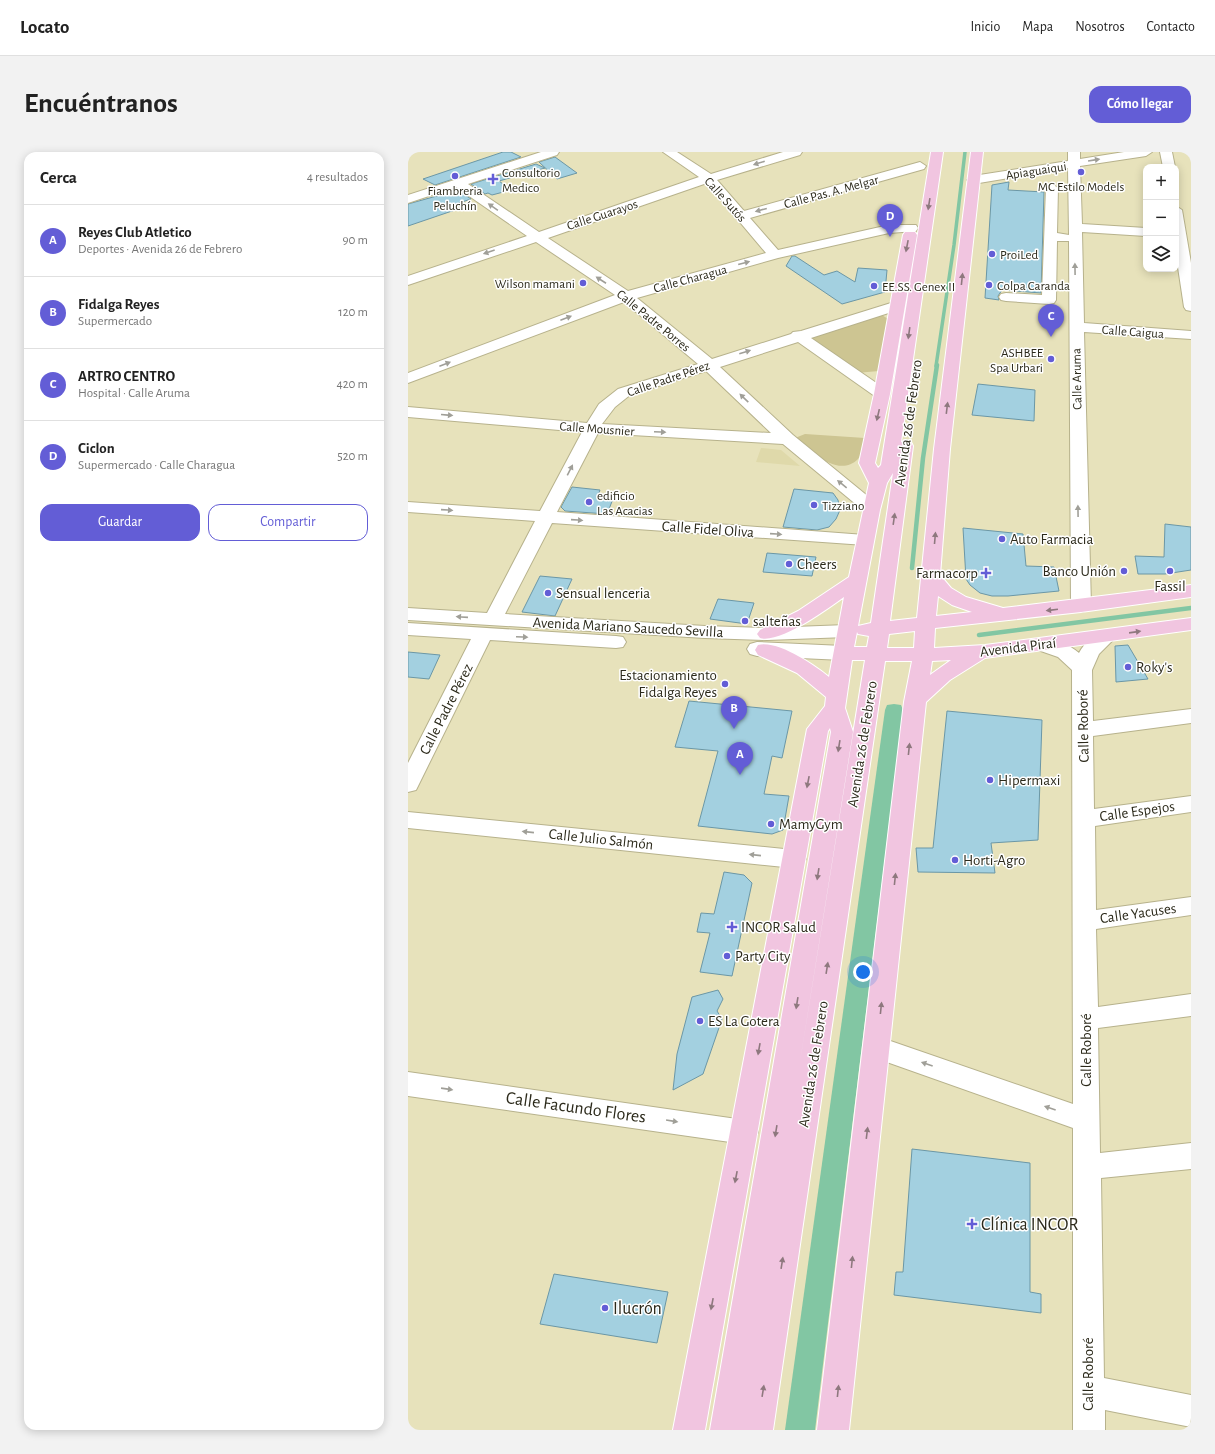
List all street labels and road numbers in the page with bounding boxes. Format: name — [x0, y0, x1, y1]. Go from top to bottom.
street label: Apiaguaiqui — [1005, 160, 1068, 183]
street label: Calle Pas. A. Melgar — [783, 173, 881, 211]
street label: Calle Sutós — [702, 175, 748, 225]
street label: Calle Guarayos — [565, 198, 640, 233]
street label: Calle Charagua — [652, 263, 729, 296]
street label: Calle Padre Porres — [614, 288, 692, 355]
street label: Calle Caigua — [1101, 324, 1164, 341]
street label: Calle Aruma — [1070, 348, 1085, 410]
street label: Calle Padre Pérez — [625, 359, 712, 400]
street label: Avenida 26 de Febrero — [892, 359, 925, 487]
street label: Calle Mousnier — [559, 420, 636, 439]
street label: Calle Fidel Oliva — [661, 519, 755, 540]
street label: Avenida Mariano Saucedo Sevilla — [532, 615, 724, 640]
street label: Avenida Piraí — [979, 635, 1057, 660]
street label: Calle Padre Pérez — [417, 661, 476, 757]
street label: Avenida 26 de Febrero — [845, 680, 880, 808]
street label: Calle Roboré — [1075, 689, 1092, 763]
street label: Calle Espejos — [1099, 799, 1176, 824]
street label: Calle Julio Salmón — [548, 827, 654, 852]
street label: Calle Yacuses — [1099, 901, 1177, 926]
street label: Avenida 26 de Febrero — [796, 1000, 831, 1128]
street label: Calle Roboré — [1079, 1013, 1094, 1087]
street label: Calle Facundo Flores — [505, 1089, 647, 1127]
street label: Calle Roboré — [1081, 1337, 1096, 1411]

